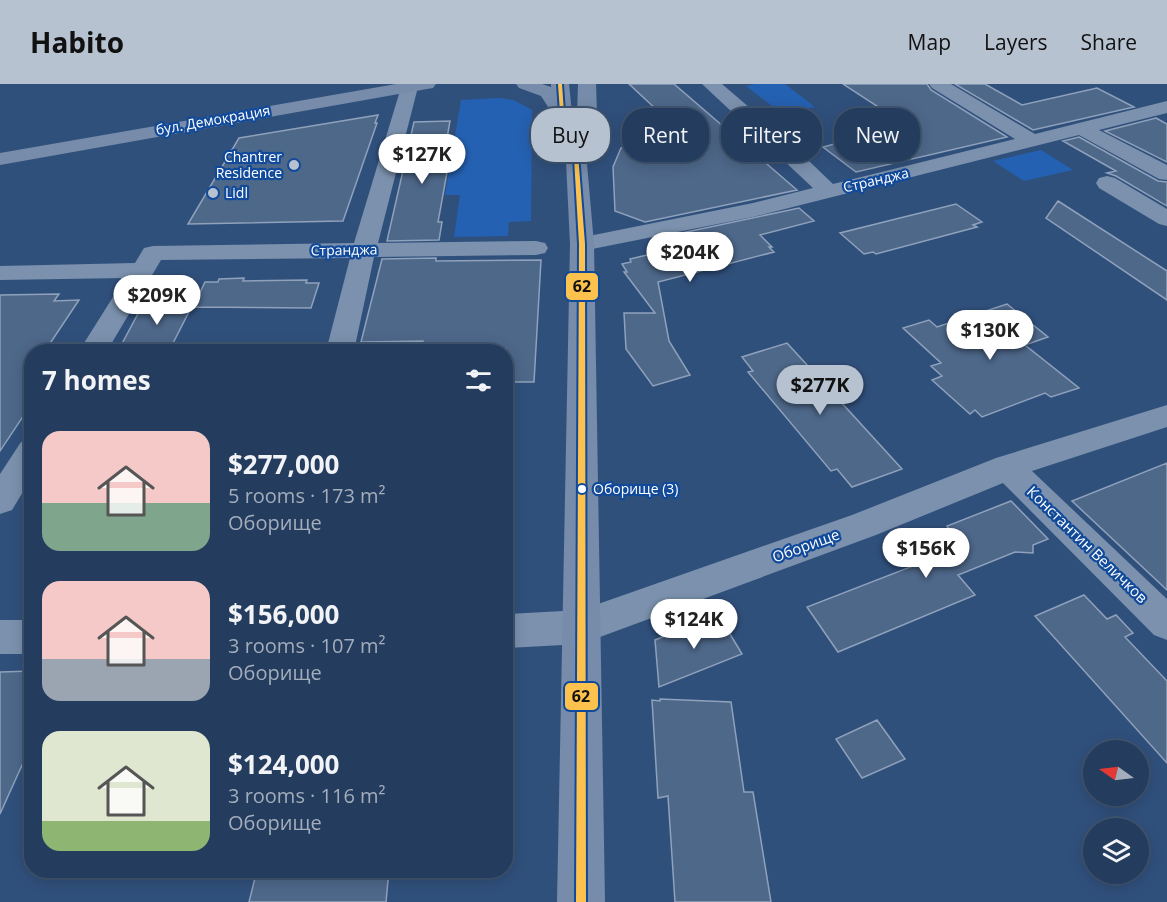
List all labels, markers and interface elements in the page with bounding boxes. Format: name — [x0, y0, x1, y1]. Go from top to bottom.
text: Habito — [30, 23, 124, 61]
text: Map — [908, 28, 951, 56]
text: Layers — [984, 28, 1048, 56]
text: Share — [1081, 28, 1137, 56]
street label: бул. Демокрация — [154, 100, 272, 139]
chip: Buy — [531, 108, 610, 162]
chip: Rent — [622, 108, 709, 162]
chip: Filters — [721, 108, 822, 162]
chip: New — [834, 108, 920, 162]
pin: $127K — [380, 134, 464, 185]
text: $127K — [392, 140, 452, 167]
place label: Chantrer Residence — [216, 147, 282, 182]
marker: Chantrer Residence — [287, 158, 301, 172]
street label: Странджа — [841, 163, 911, 196]
place label: Lidl — [225, 183, 248, 202]
marker: Lidl — [206, 186, 220, 200]
pin: $204K — [648, 232, 732, 283]
text: $204K — [660, 238, 720, 265]
street label: Странджа — [310, 239, 378, 260]
line badge: 62 — [565, 272, 599, 301]
pin: $209K — [115, 275, 199, 326]
text: 62 — [573, 275, 591, 297]
text: $209K — [127, 281, 187, 308]
pin: $130K — [948, 310, 1032, 361]
text: $130K — [960, 316, 1020, 343]
text: 7 homes — [42, 362, 151, 398]
icon: filters — [462, 364, 495, 397]
pin: $277K — [778, 365, 862, 416]
text: $277K — [790, 371, 850, 398]
text: $277,000 — [228, 446, 339, 482]
icon: home — [90, 455, 162, 527]
place label: Оборище (3) — [593, 479, 678, 498]
street label: Константин Величков — [1023, 481, 1152, 607]
text: 5 rooms · 173 m² — [228, 482, 386, 509]
marker: Оборище (3) — [576, 483, 588, 495]
text: Оборище — [228, 509, 322, 536]
street label: Оборище — [769, 524, 842, 566]
pin: $156K — [884, 528, 968, 579]
text: $156K — [896, 534, 956, 561]
text: $156,000 — [228, 596, 339, 632]
pin: $124K — [652, 599, 736, 650]
icon: home — [90, 605, 162, 677]
text: $124K — [664, 605, 724, 632]
text: 3 rooms · 107 m² — [228, 632, 386, 659]
text: Оборище — [228, 659, 322, 686]
line badge: 62 — [564, 682, 599, 711]
text: 62 — [572, 685, 590, 707]
north arrow — [1083, 740, 1149, 806]
map controls — [1083, 740, 1149, 884]
text: $124,000 — [228, 746, 339, 782]
icon: home — [90, 755, 162, 827]
text: 3 rooms · 116 m² — [228, 782, 386, 809]
text: Оборище — [228, 809, 322, 836]
button: layers — [1083, 818, 1149, 884]

